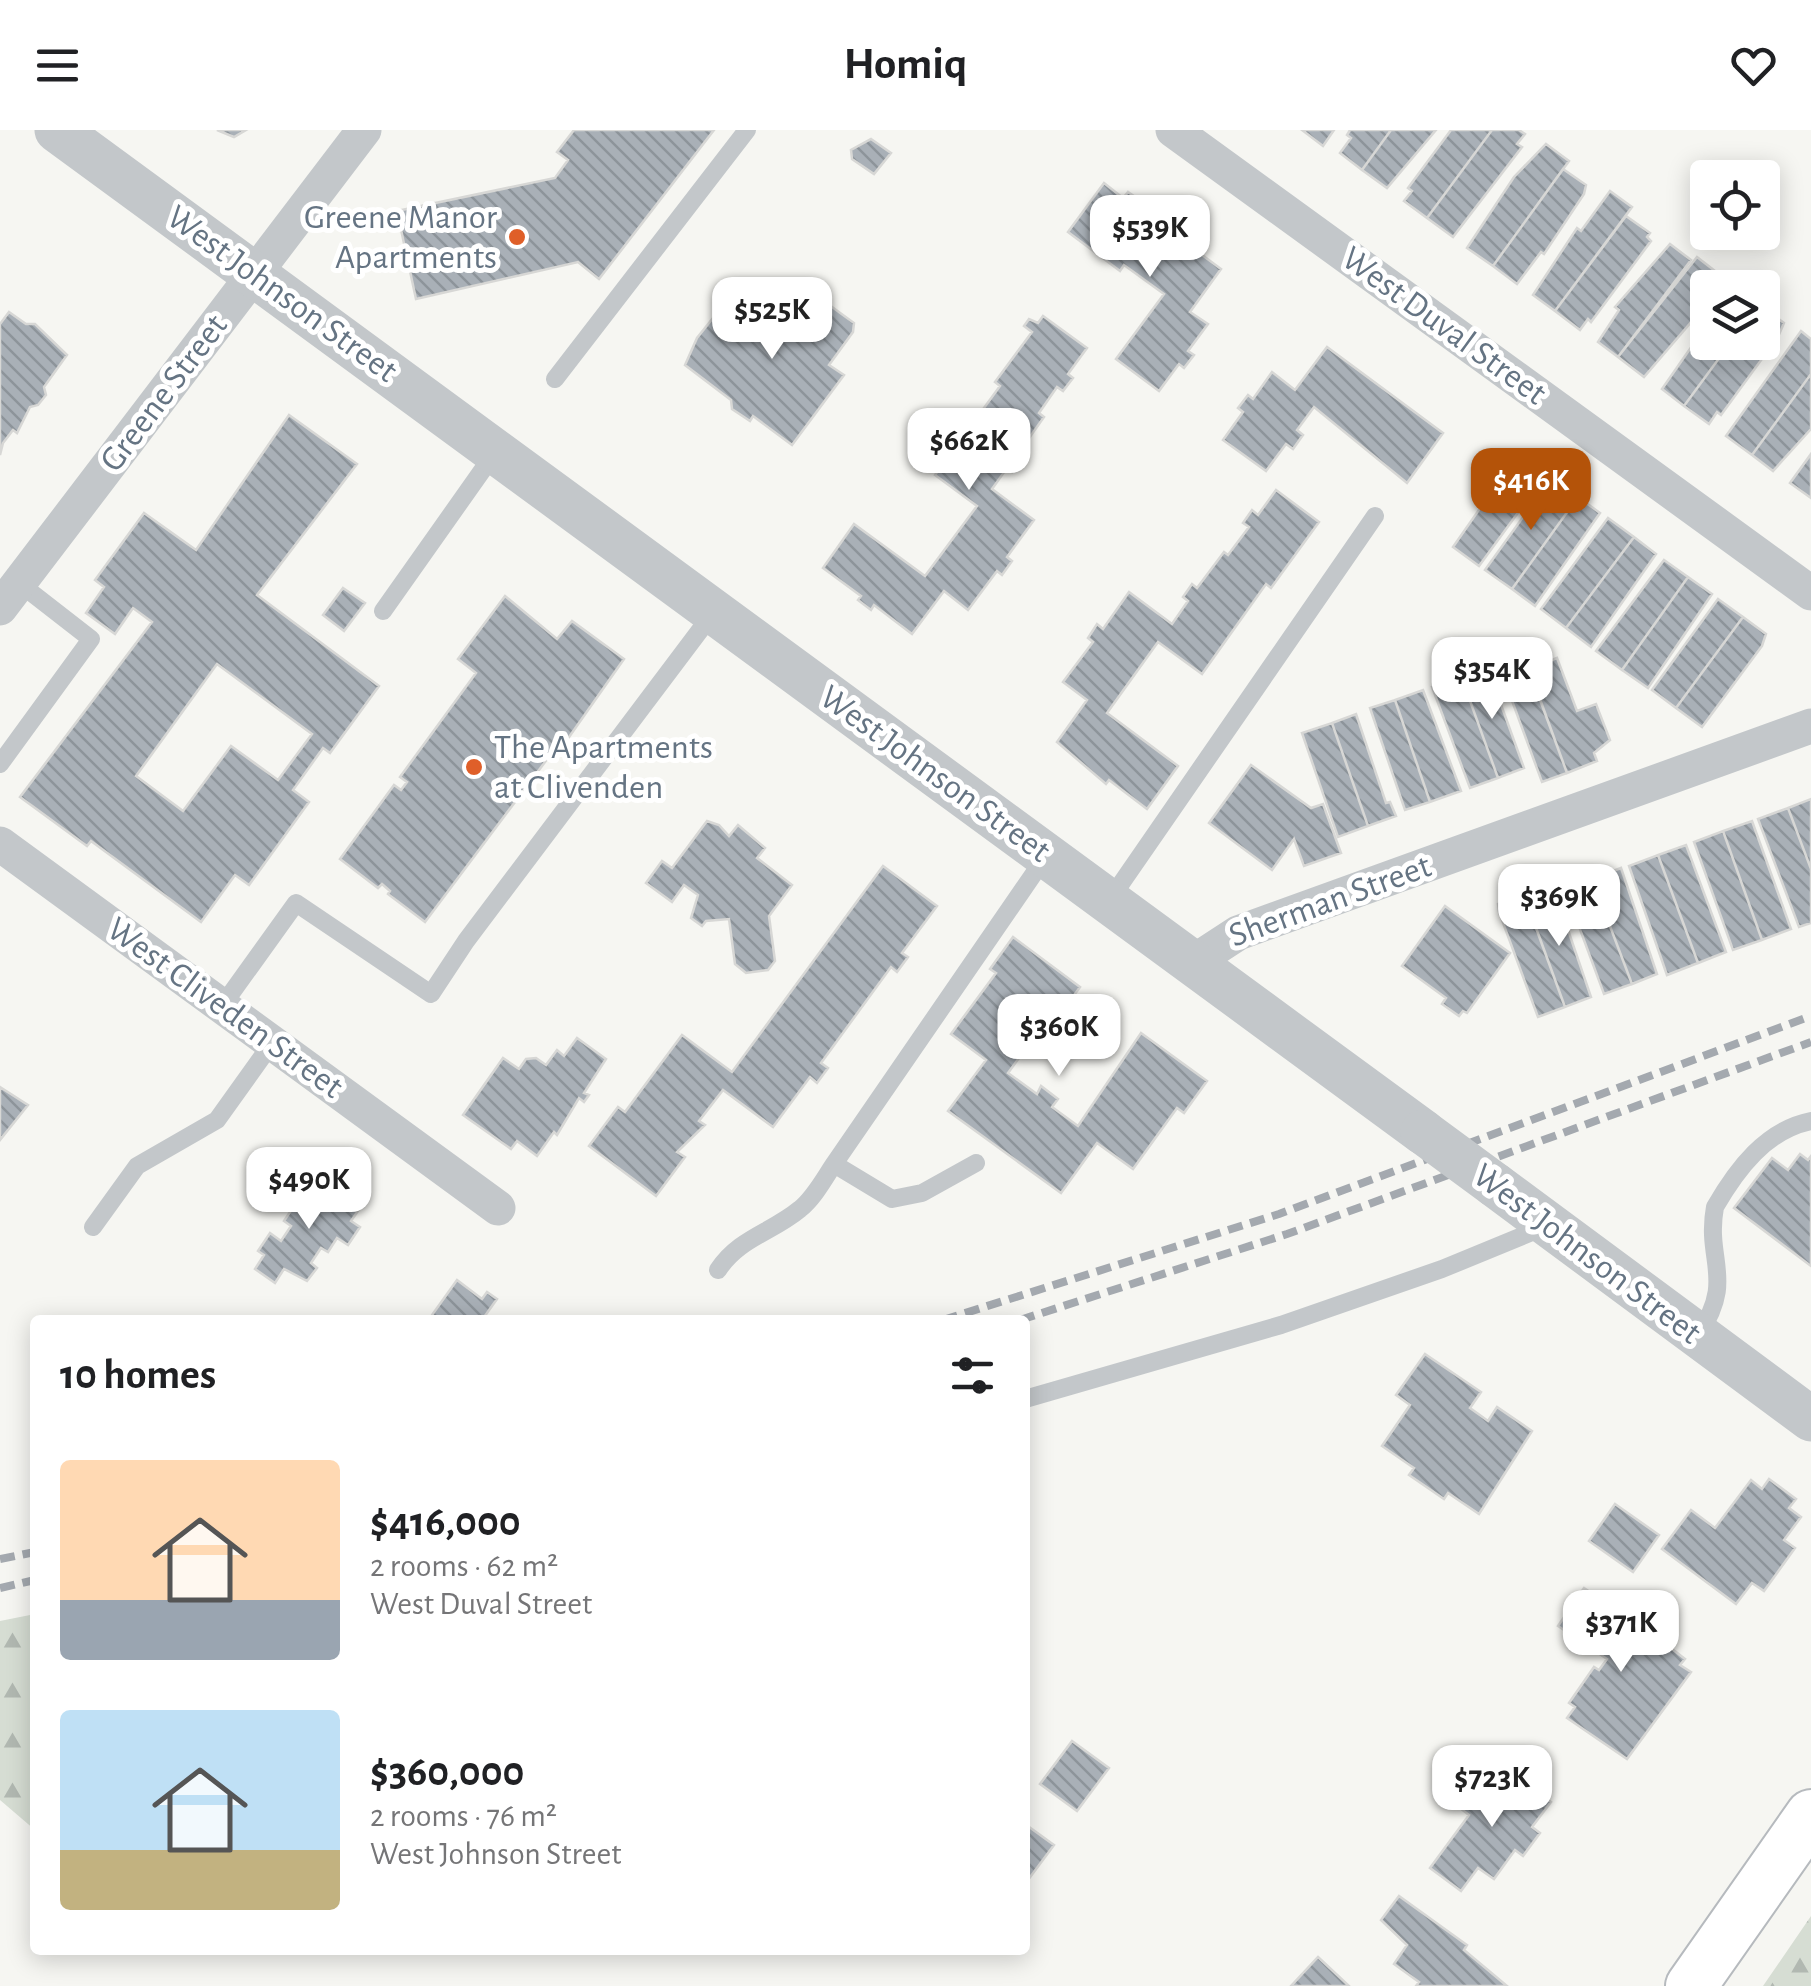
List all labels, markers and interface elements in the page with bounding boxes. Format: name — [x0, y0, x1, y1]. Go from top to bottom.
icon: menu — [30, 38, 85, 93]
icon: heart — [1726, 38, 1781, 93]
text: Homiq — [844, 42, 967, 87]
map controls — [1690, 160, 1780, 360]
button: locate — [1690, 160, 1780, 250]
pin: $539K — [1080, 195, 1220, 280]
street label: West Johnson Street — [160, 199, 404, 389]
place label: Greene Manor Apartments — [304, 200, 498, 275]
text: $539K — [1112, 211, 1188, 243]
marker: Greene Manor Apartments — [506, 226, 528, 248]
street label: West Duval Street — [1335, 240, 1553, 412]
button: layers — [1690, 270, 1780, 360]
pin: $525K — [702, 277, 842, 362]
text: $525K — [734, 293, 810, 325]
street label: Greene Street — [94, 308, 234, 478]
pin: $662K — [899, 408, 1039, 493]
text: $662K — [929, 424, 1009, 456]
pin: $416K — [1461, 448, 1601, 533]
text: $416K — [1493, 464, 1569, 496]
pin: $354K — [1422, 637, 1562, 722]
text: $354K — [1454, 653, 1530, 685]
street label: West Johnson Street — [813, 679, 1057, 869]
place label: The Apartments at Clivenden — [494, 730, 713, 805]
marker: The Apartments at Clivenden — [463, 756, 485, 778]
street label: Sherman Street — [1224, 848, 1436, 954]
pin: $369K — [1489, 864, 1629, 949]
text: $369K — [1520, 880, 1598, 912]
street label: West Cliveden Street — [101, 911, 349, 1105]
pin: $360K — [989, 994, 1129, 1079]
text: $360K — [1019, 1010, 1099, 1042]
pin: $490K — [239, 1147, 379, 1232]
street label: West Johnson Street — [1467, 1157, 1707, 1351]
text: $490K — [268, 1163, 350, 1195]
icon: filters — [945, 1348, 1000, 1403]
text: 10 homes — [60, 1354, 216, 1396]
icon: home — [140, 1500, 260, 1620]
text: $416,000 — [370, 1501, 521, 1543]
text: 2 rooms · 62 m² — [370, 1550, 558, 1582]
text: West Duval Street — [370, 1588, 592, 1620]
pin: $371K — [1551, 1590, 1691, 1675]
text: $371K — [1585, 1606, 1657, 1638]
pin: $723K — [1422, 1745, 1562, 1830]
icon: home — [140, 1750, 260, 1870]
text: $360,000 — [370, 1751, 524, 1793]
text: $723K — [1454, 1761, 1530, 1793]
text: 2 rooms · 76 m² — [370, 1800, 557, 1832]
text: West Johnson Street — [370, 1838, 621, 1870]

